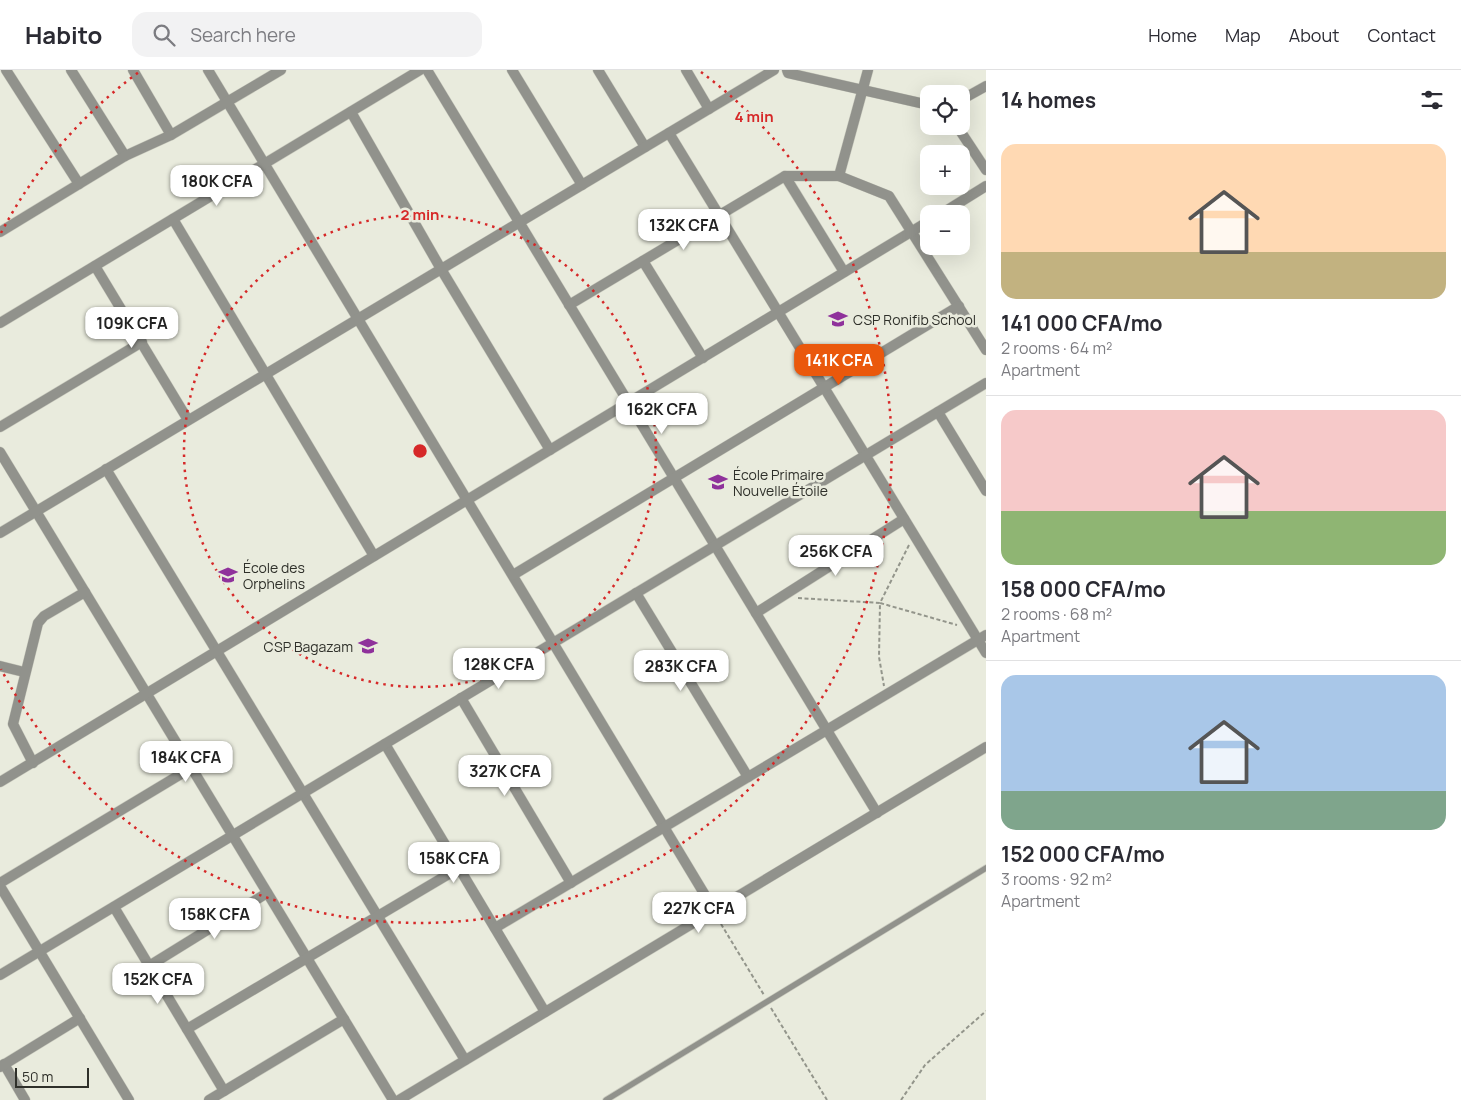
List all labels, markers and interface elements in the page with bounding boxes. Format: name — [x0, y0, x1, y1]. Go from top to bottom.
search box — [132, 12, 482, 57]
text: Habito — [25, 18, 102, 51]
icon: search — [150, 21, 178, 49]
text: Search here — [190, 22, 296, 48]
text: Home — [1148, 23, 1197, 47]
text: Map — [1225, 23, 1261, 47]
text: About — [1289, 23, 1339, 47]
text: Contact — [1367, 23, 1436, 47]
map controls — [920, 85, 970, 255]
button: locate — [920, 85, 970, 135]
text: 14 homes — [1001, 86, 1096, 114]
icon: filters — [1418, 86, 1446, 114]
text: 4 min — [734, 106, 774, 127]
button: + — [920, 145, 970, 195]
pin: 180K CFA — [165, 164, 269, 207]
text: 180K CFA — [181, 170, 253, 192]
icon: home — [1179, 177, 1269, 267]
text: 2 min — [400, 204, 440, 225]
button: − — [920, 205, 970, 255]
pin: 132K CFA — [632, 208, 736, 251]
text: 132K CFA — [649, 214, 719, 236]
pin: 109K CFA — [80, 306, 184, 349]
school or university icon: CSP Ronifib School — [827, 308, 849, 330]
text: 141 000 CFA/mo — [1001, 309, 1163, 337]
place label: CSP Ronifib School — [853, 310, 976, 329]
text: 109K CFA — [96, 312, 168, 334]
text: 2 rooms · 64 m² — [1001, 337, 1112, 359]
pin: 141K CFA — [787, 344, 891, 386]
text: 141K CFA — [805, 349, 873, 371]
text: Apartment — [1001, 359, 1080, 381]
pin: 162K CFA — [610, 392, 714, 435]
text: 162K CFA — [627, 398, 697, 420]
centre of rings — [411, 442, 429, 460]
icon: home — [1179, 442, 1269, 532]
place label: École Primaire Nouvelle Étoile — [733, 465, 828, 500]
school or university icon: École Primaire Nouvelle Étoile — [707, 471, 729, 493]
pin: 256K CFA — [784, 534, 888, 577]
text: 256K CFA — [800, 540, 872, 562]
place label: École des Orphelins — [243, 558, 305, 593]
school or university icon: École des Orphelins — [217, 564, 239, 586]
text: 158 000 CFA/mo — [1001, 575, 1166, 603]
text: 2 rooms · 68 m² — [1001, 603, 1112, 625]
text: Apartment — [1001, 625, 1080, 647]
school or university icon: CSP Bagazam — [357, 635, 379, 657]
place label: CSP Bagazam — [264, 637, 353, 656]
pin: 128K CFA — [447, 648, 551, 690]
pin: 283K CFA — [629, 650, 733, 692]
text: 128K CFA — [464, 653, 534, 675]
text: 283K CFA — [645, 655, 717, 677]
icon: home — [1179, 707, 1269, 797]
pin: 184K CFA — [134, 740, 238, 783]
text: 184K CFA — [151, 746, 221, 768]
pin: 327K CFA — [453, 754, 557, 797]
text: 327K CFA — [469, 760, 541, 782]
text: 152 000 CFA/mo — [1001, 840, 1165, 868]
pin: 158K CFA — [402, 842, 506, 884]
text: 158K CFA — [419, 847, 489, 869]
text: 3 rooms · 92 m² — [1001, 868, 1112, 890]
text: Apartment — [1001, 890, 1080, 912]
pin: 227K CFA — [647, 892, 751, 934]
text: 227K CFA — [663, 897, 735, 919]
pin: 158K CFA — [163, 898, 267, 940]
text: 158K CFA — [180, 903, 250, 925]
pin: 152K CFA — [106, 962, 210, 1005]
text: 152K CFA — [123, 968, 193, 990]
scale bar — [15, 1065, 89, 1088]
text: 50 m — [22, 1067, 53, 1086]

